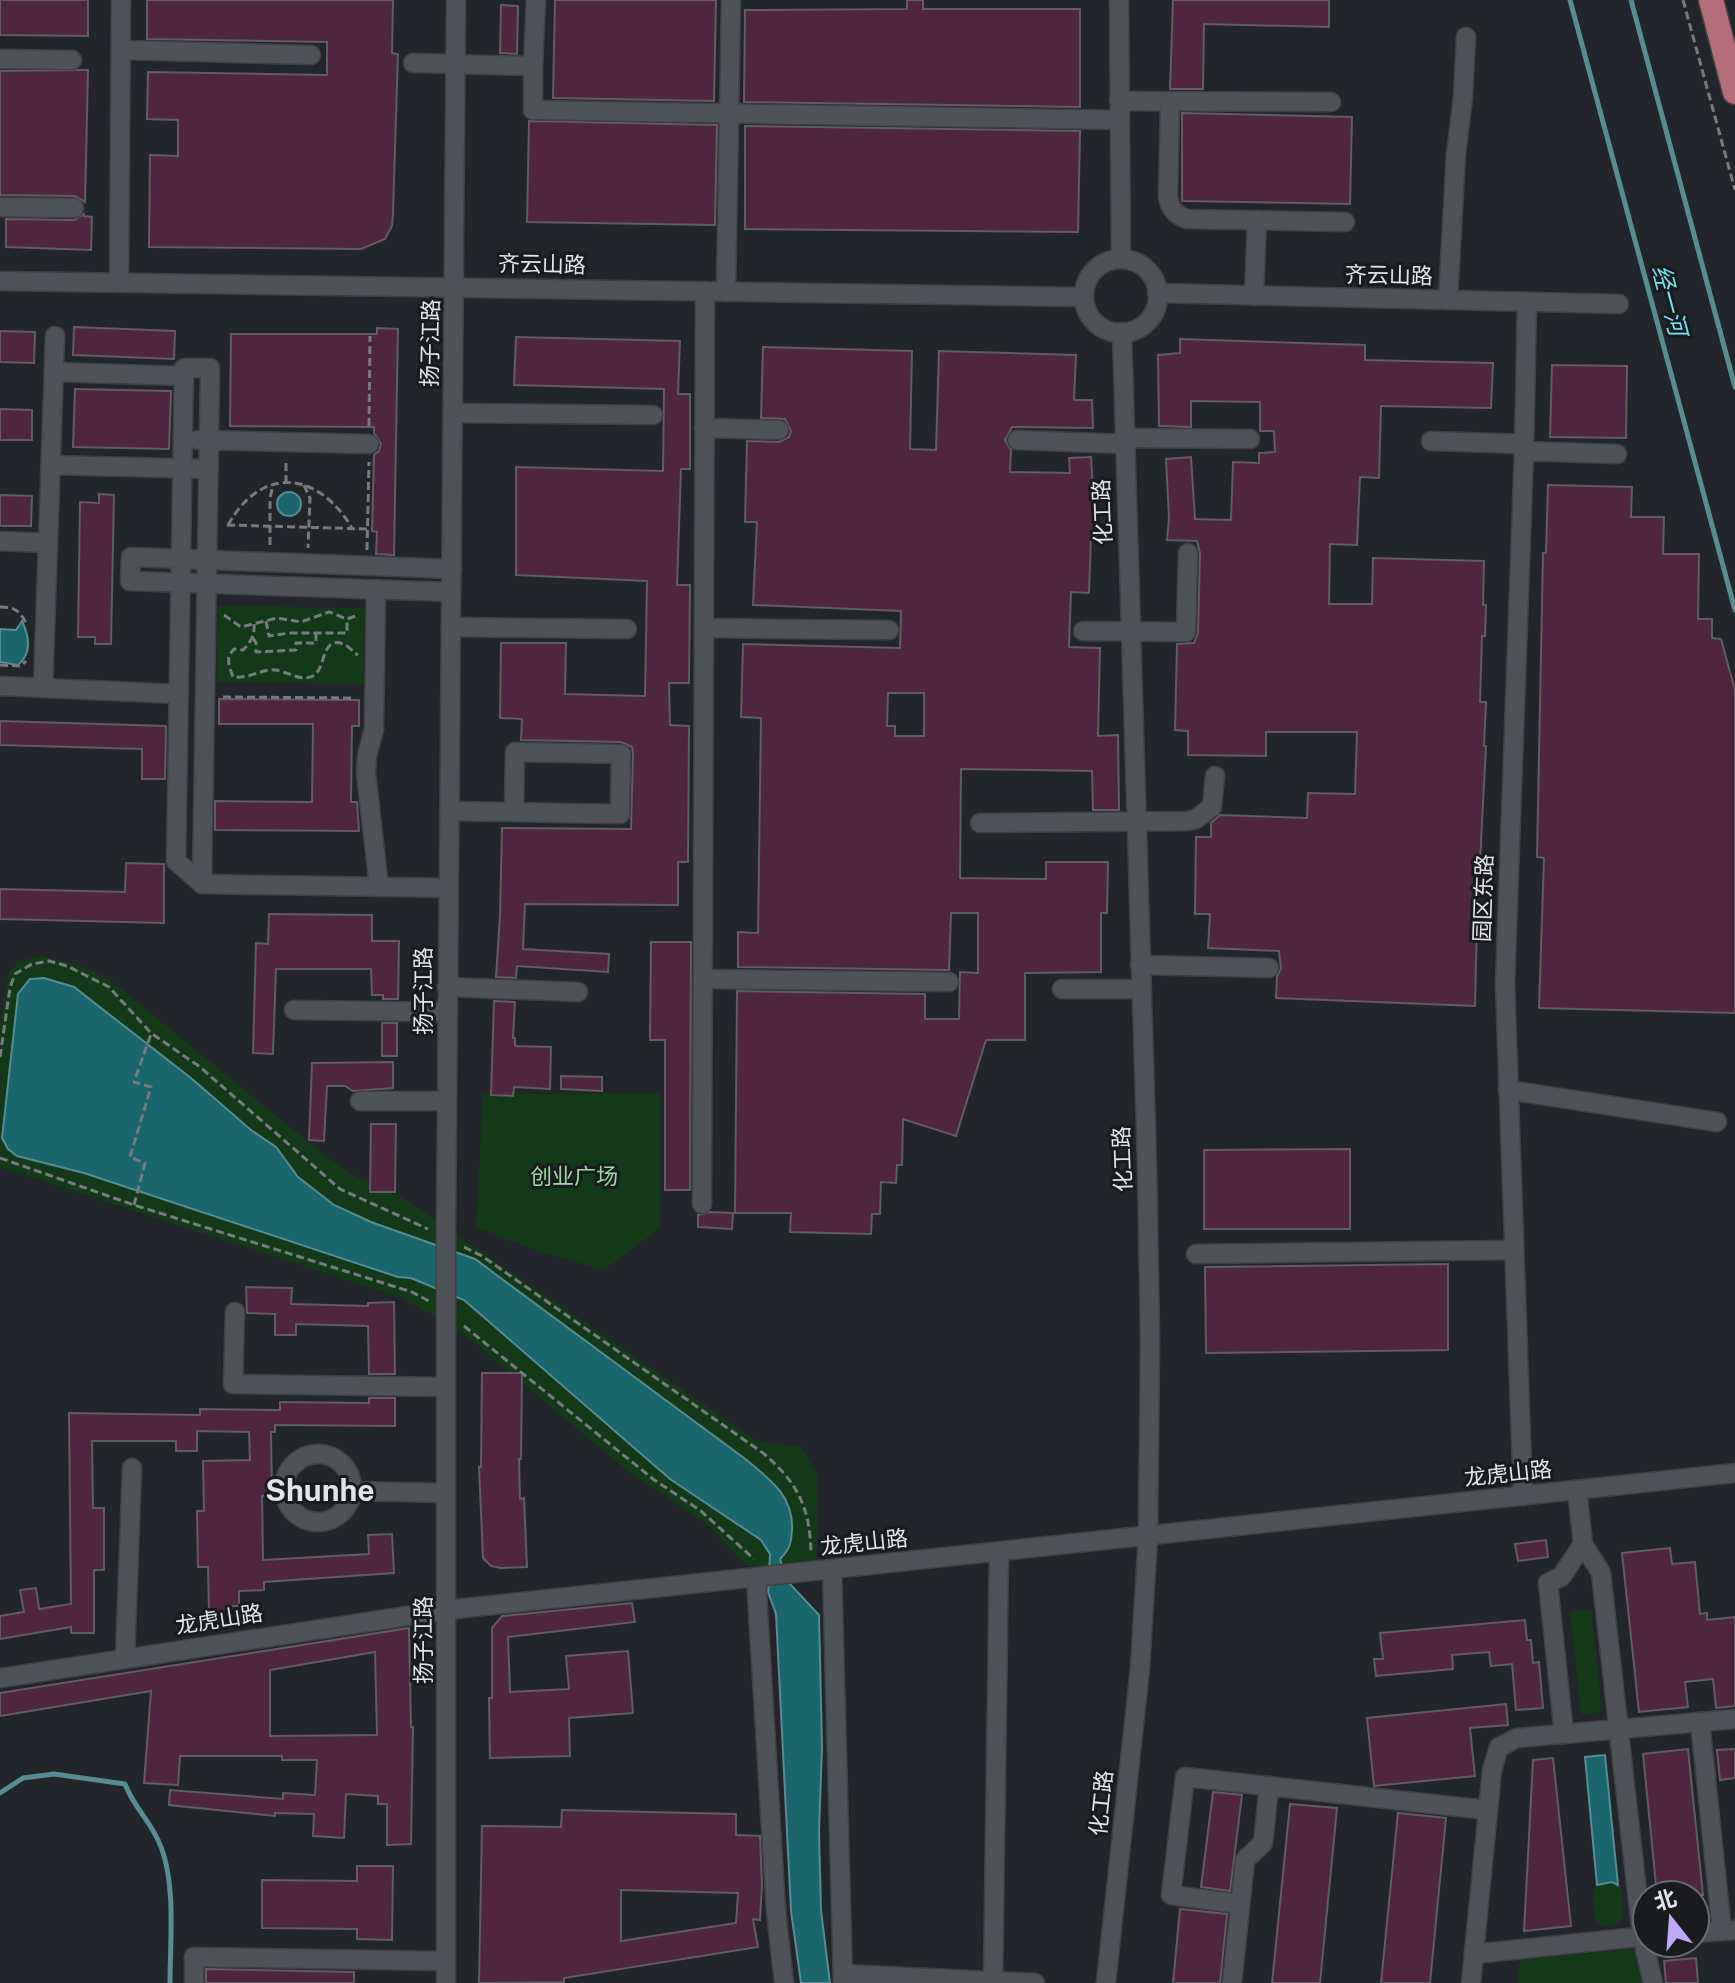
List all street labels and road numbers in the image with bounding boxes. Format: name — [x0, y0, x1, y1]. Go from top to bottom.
street label: 齐云山路 — [498, 250, 586, 278]
street label: 齐云山路 — [1345, 261, 1433, 289]
street label: 扬子江路 — [416, 299, 444, 387]
street label: 化工路 — [1088, 479, 1116, 545]
street label: 园区东路 — [1468, 854, 1498, 942]
street label: 扬子江路 — [410, 947, 436, 1035]
street label: 化工路 — [1108, 1126, 1136, 1192]
street label: 龙虎山路 — [1463, 1455, 1553, 1491]
street label: 龙虎山路 — [819, 1524, 909, 1560]
street label: 扬子江路 — [410, 1596, 436, 1684]
street label: 龙虎山路 — [174, 1599, 264, 1639]
street label: 化工路 — [1085, 1769, 1117, 1837]

